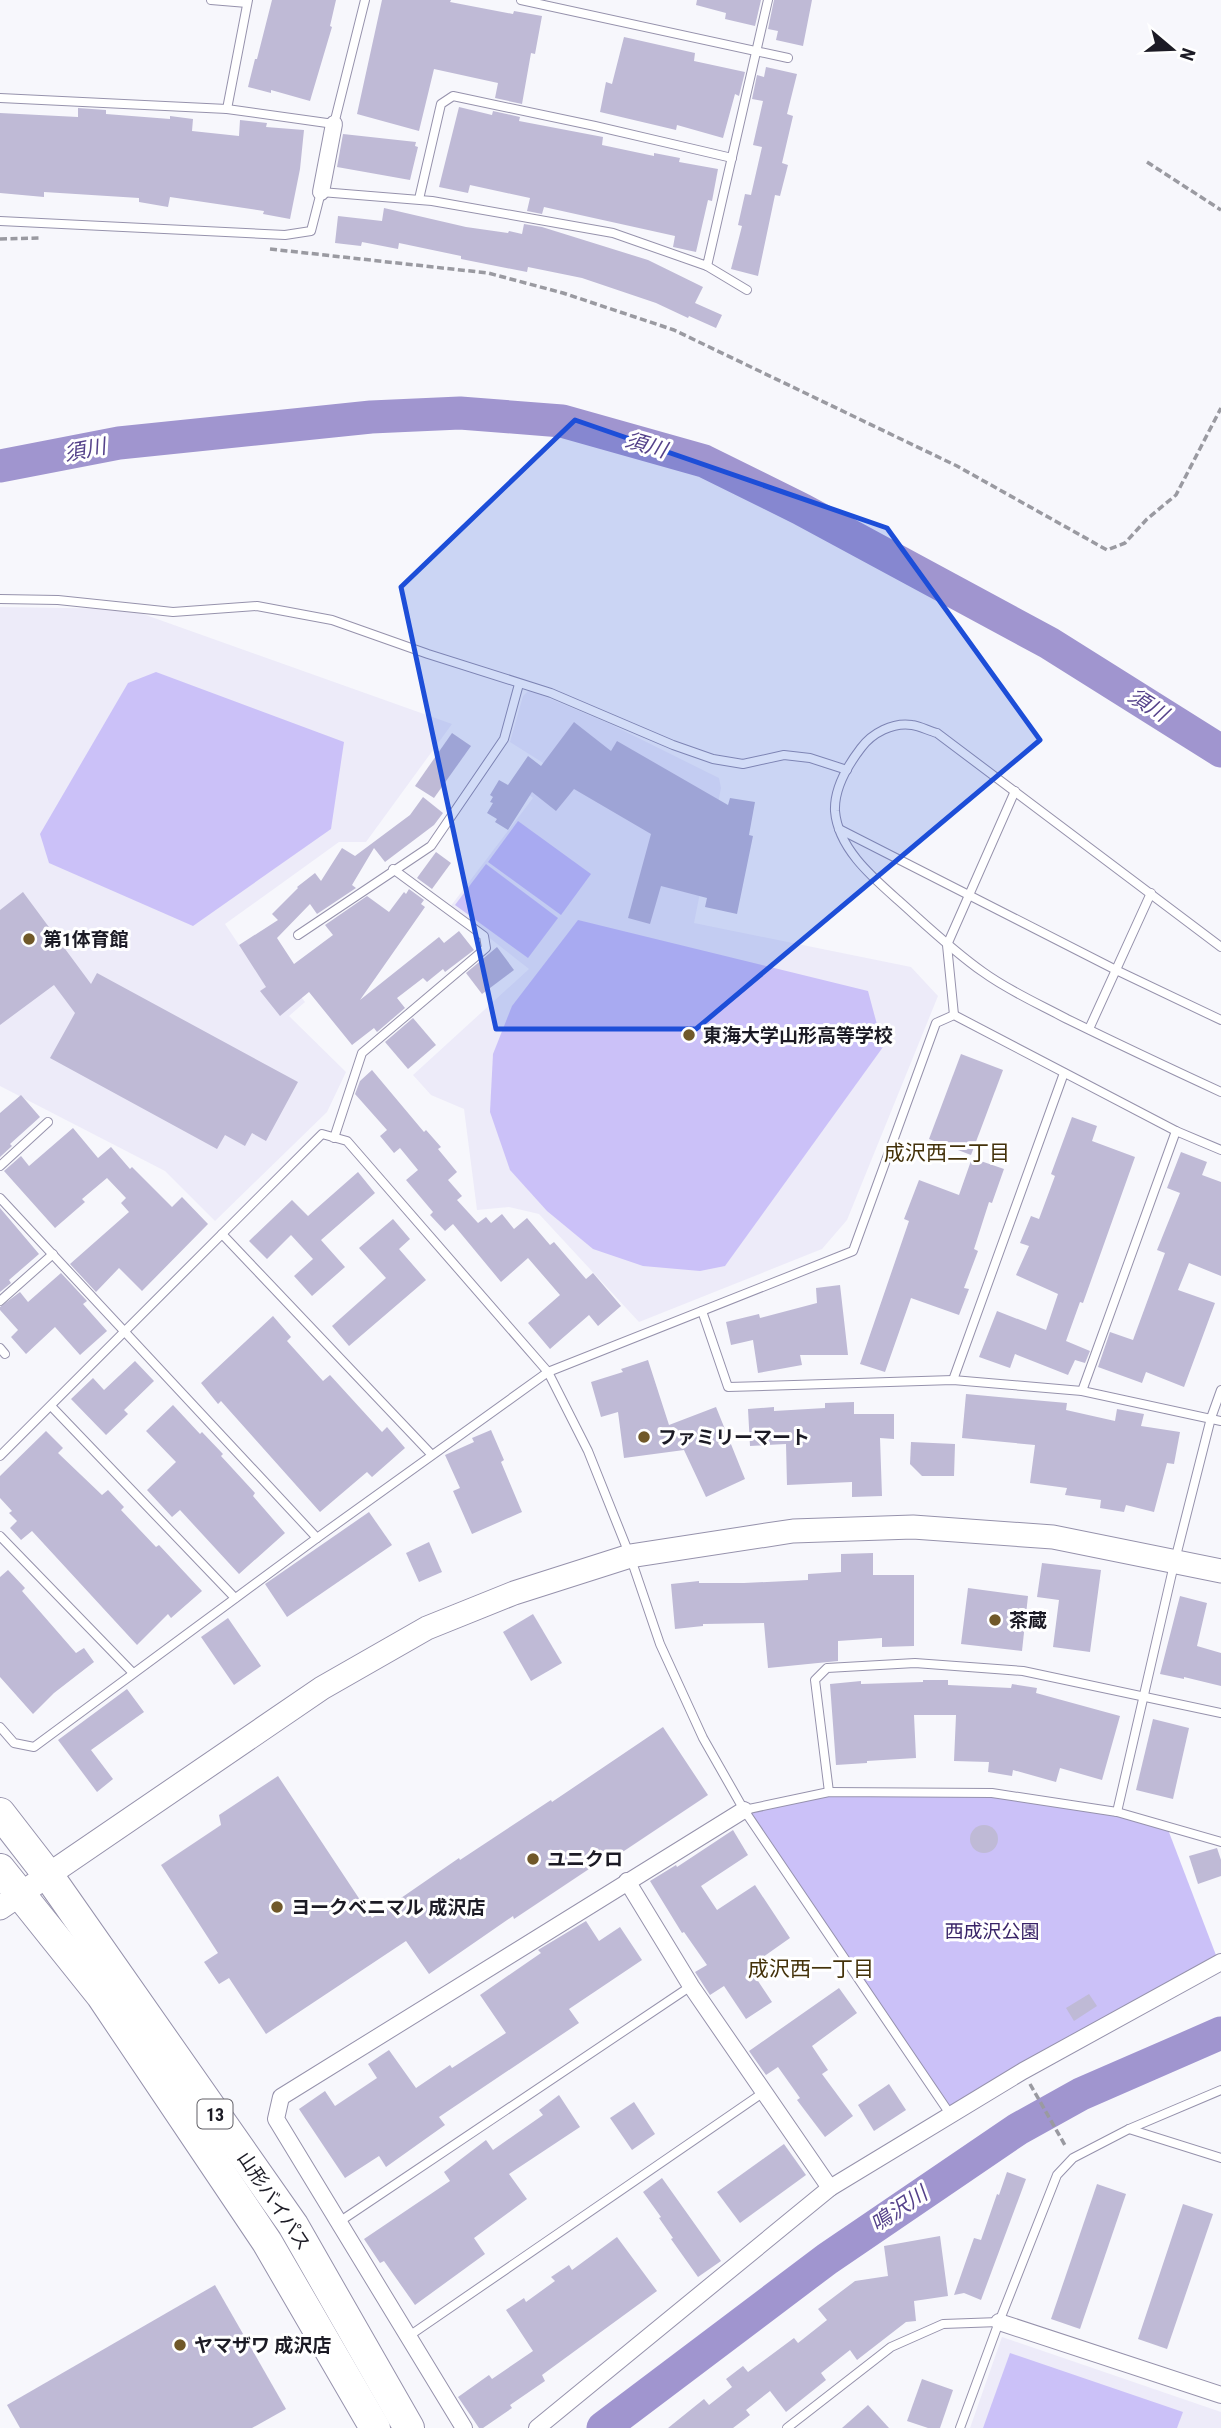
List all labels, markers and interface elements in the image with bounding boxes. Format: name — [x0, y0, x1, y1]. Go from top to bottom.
north arrow — [1137, 14, 1207, 84]
text: N — [1175, 45, 1200, 64]
water label: 須川 — [623, 428, 671, 463]
water label: 須川 — [62, 434, 110, 466]
water label: 須川 — [1124, 684, 1174, 727]
place label: 第1体育館 — [43, 928, 129, 951]
marker: 第1体育館 — [21, 931, 37, 947]
place label: 東海大学山形高等学校 — [703, 1024, 893, 1047]
marker: 東海大学山形高等学校 — [681, 1027, 697, 1043]
district label: 成沢西二丁目 — [884, 1141, 1010, 1165]
place label: ファミリーマート — [658, 1426, 810, 1449]
marker: ファミリーマート — [636, 1429, 652, 1445]
place label: 茶蔵 — [1009, 1609, 1047, 1632]
marker: 茶蔵 — [987, 1612, 1003, 1628]
place label: ユニクロ — [547, 1848, 623, 1871]
marker: ユニクロ — [525, 1851, 541, 1867]
place label: ヨークベニマル 成沢店 — [291, 1896, 485, 1919]
marker: ヨークベニマル 成沢店 — [269, 1899, 285, 1915]
park label: 西成沢公園 — [944, 1920, 1040, 1943]
district label: 成沢西一丁目 — [748, 1957, 874, 1981]
road number: 13 — [198, 2100, 232, 2128]
street label: 山形バイパス — [233, 2147, 315, 2255]
water label: 鳴沢川 — [866, 2180, 933, 2237]
place label: ヤマザワ 成沢店 — [194, 2334, 331, 2357]
marker: ヤマザワ 成沢店 — [172, 2337, 188, 2353]

